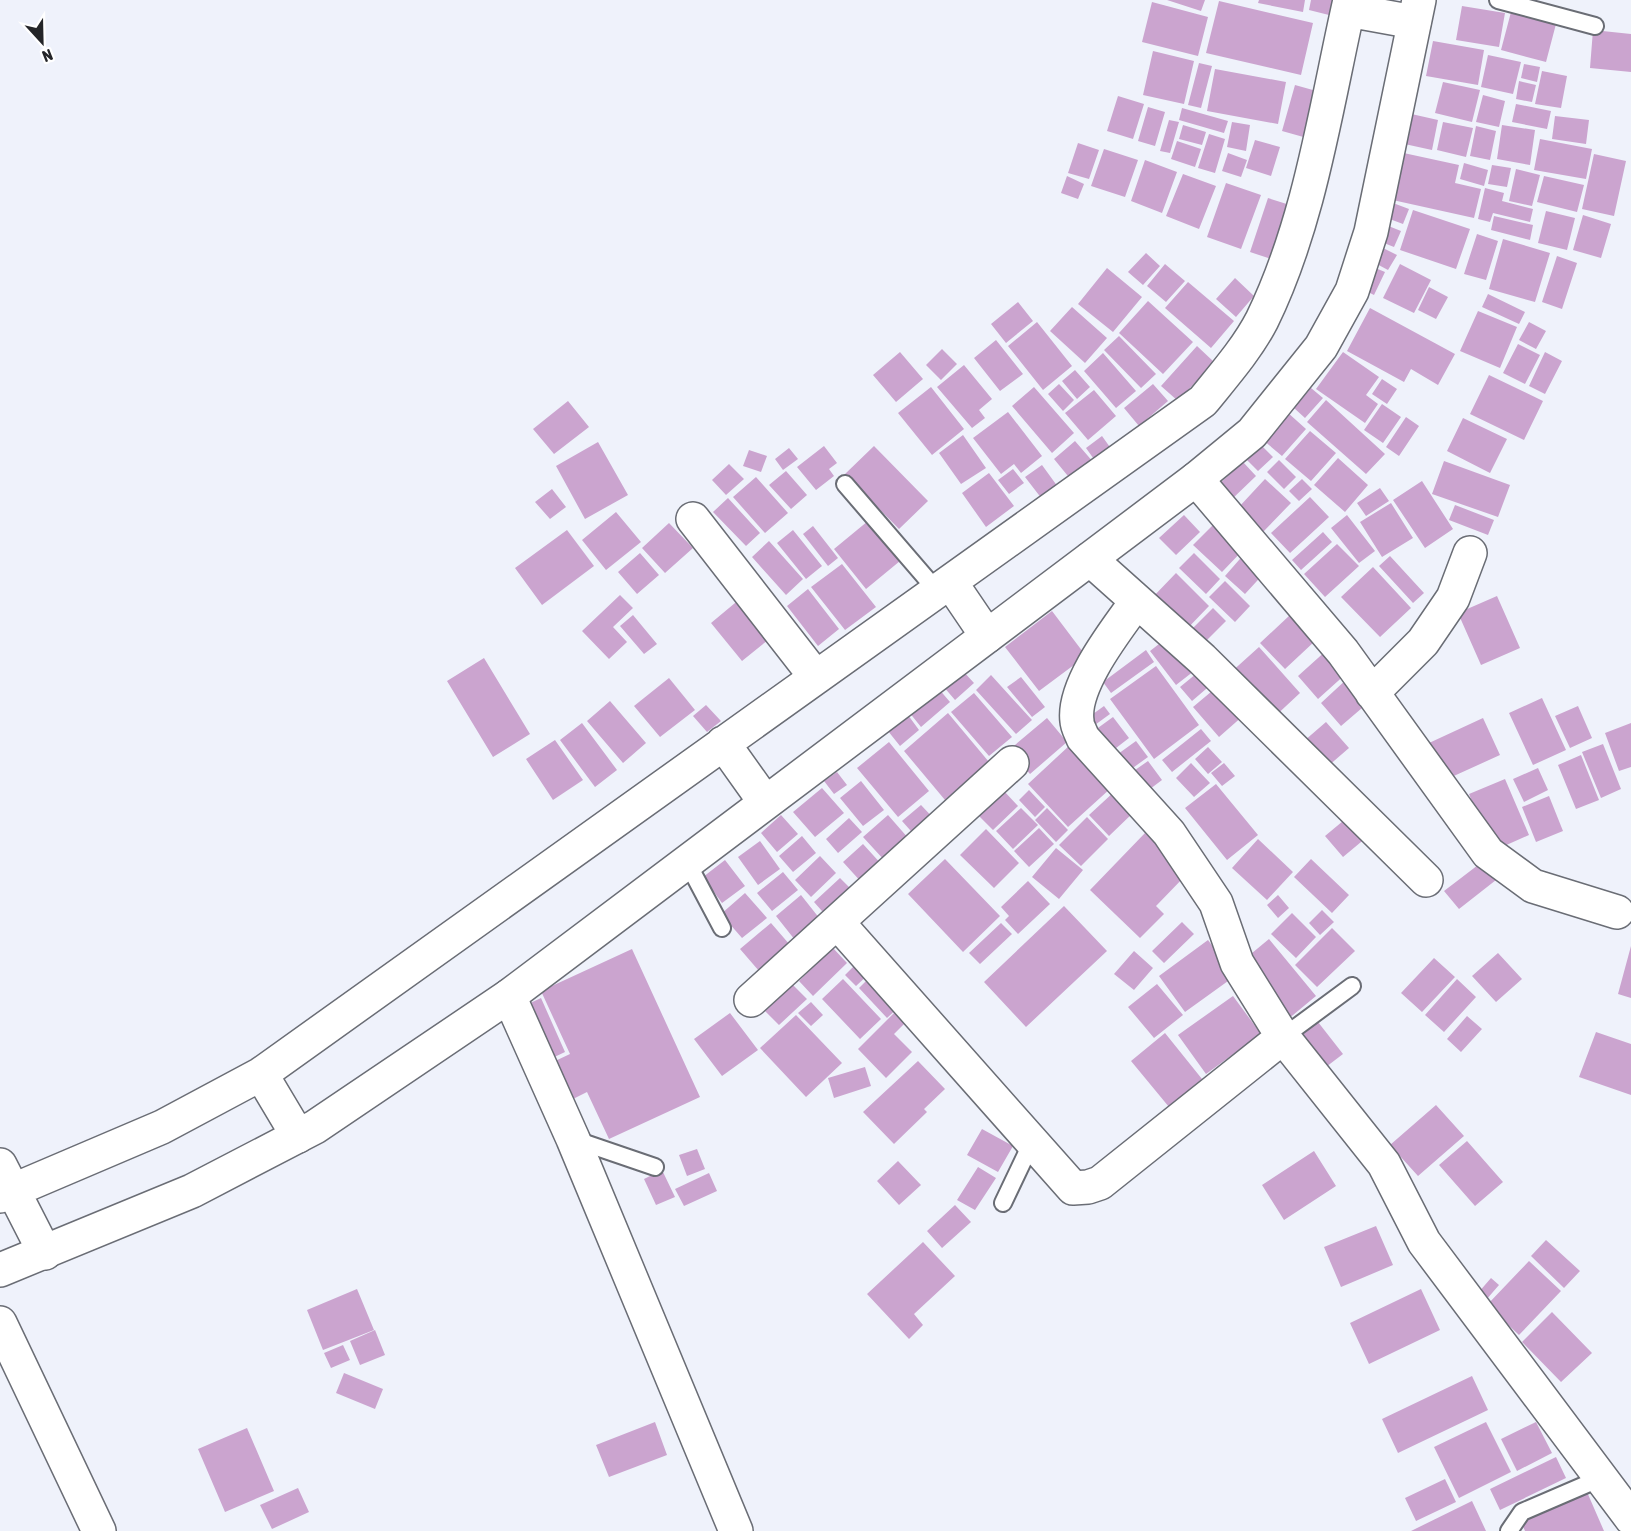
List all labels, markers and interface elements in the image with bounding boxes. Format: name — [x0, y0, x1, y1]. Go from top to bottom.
north arrow — [12, 12, 72, 72]
text: N — [40, 46, 55, 66]

